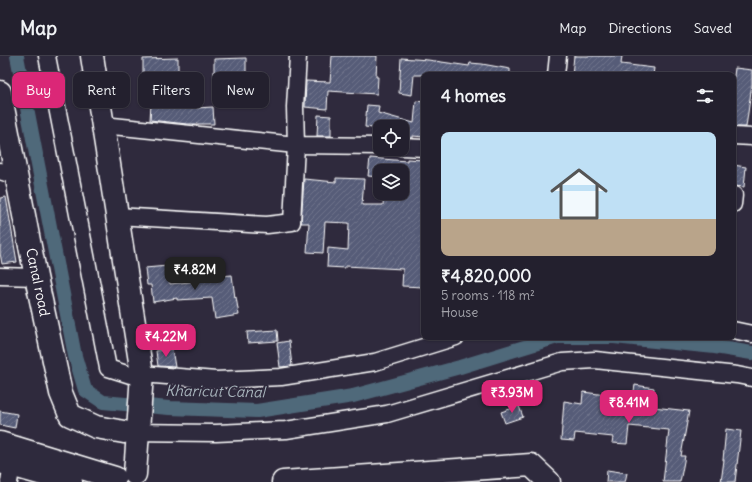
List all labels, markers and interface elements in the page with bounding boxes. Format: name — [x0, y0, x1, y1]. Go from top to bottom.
text: Map — [20, 16, 57, 40]
text: Map — [559, 19, 586, 37]
text: Directions — [608, 19, 672, 37]
text: Saved — [694, 19, 732, 37]
chip: Buy — [12, 72, 65, 108]
chip: Rent — [73, 72, 130, 108]
chip: Filters — [138, 72, 204, 108]
chip: New — [212, 72, 269, 108]
text: 4 homes — [441, 85, 506, 107]
icon: filters — [694, 85, 716, 107]
map controls — [373, 120, 409, 200]
button: locate — [373, 120, 409, 156]
icon: home — [543, 158, 615, 230]
button: layers — [373, 164, 409, 200]
street label: Canal road — [22, 246, 54, 318]
pin: ₹4.82M — [162, 257, 228, 291]
text: ₹4.82M — [174, 261, 216, 278]
text: ₹4,820,000 — [441, 265, 532, 287]
text: 5 rooms · 118 m² — [441, 287, 535, 304]
text: House — [441, 304, 478, 321]
pin: ₹4.22M — [133, 324, 199, 358]
text: ₹4.22M — [145, 328, 187, 345]
pin: ₹3.93M — [479, 380, 545, 414]
water label: Kharicut Canal — [165, 381, 268, 401]
text: ₹3.93M — [491, 384, 533, 401]
pin: ₹8.41M — [596, 390, 662, 424]
text: ₹8.41M — [609, 394, 649, 411]

